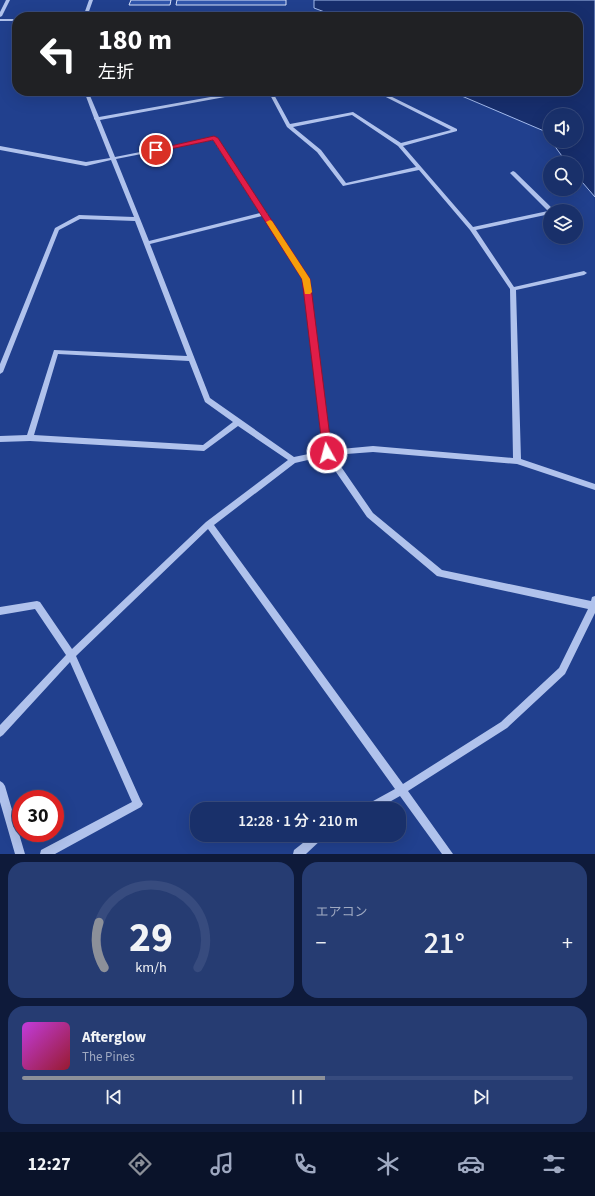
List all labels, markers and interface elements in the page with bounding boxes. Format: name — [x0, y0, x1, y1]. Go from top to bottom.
text: 180 m — [98, 20, 172, 60]
icon: left — [32, 28, 84, 80]
text: 左折 — [98, 60, 134, 85]
map controls — [543, 108, 583, 244]
button: sound — [543, 108, 583, 148]
pin — [139, 133, 173, 167]
icon: arrive — [145, 139, 167, 161]
button: search — [543, 156, 583, 196]
button: layers — [543, 204, 583, 244]
position arrow — [306, 432, 348, 474]
speed limit sign: 30 — [12, 790, 64, 842]
text: 12:28 · 1 分 · 210 m — [238, 811, 358, 832]
text: エアコン — [316, 903, 368, 921]
text: 29 — [129, 908, 173, 968]
text: 21° — [424, 922, 465, 965]
text: − — [316, 927, 326, 959]
text: + — [562, 927, 573, 959]
text: km/h — [135, 957, 167, 978]
text: Afterglow — [82, 1027, 146, 1048]
text: The Pines — [82, 1048, 135, 1066]
icon: previous — [103, 1086, 125, 1108]
icon: pause — [286, 1086, 308, 1108]
icon: next — [470, 1086, 492, 1108]
icon: directions — [126, 1150, 154, 1178]
icon: music — [208, 1150, 236, 1178]
icon: phone — [291, 1150, 319, 1178]
icon: climate — [374, 1150, 402, 1178]
icon: car — [457, 1150, 485, 1178]
icon: filters — [540, 1150, 568, 1178]
text: 12:27 — [27, 1152, 71, 1177]

